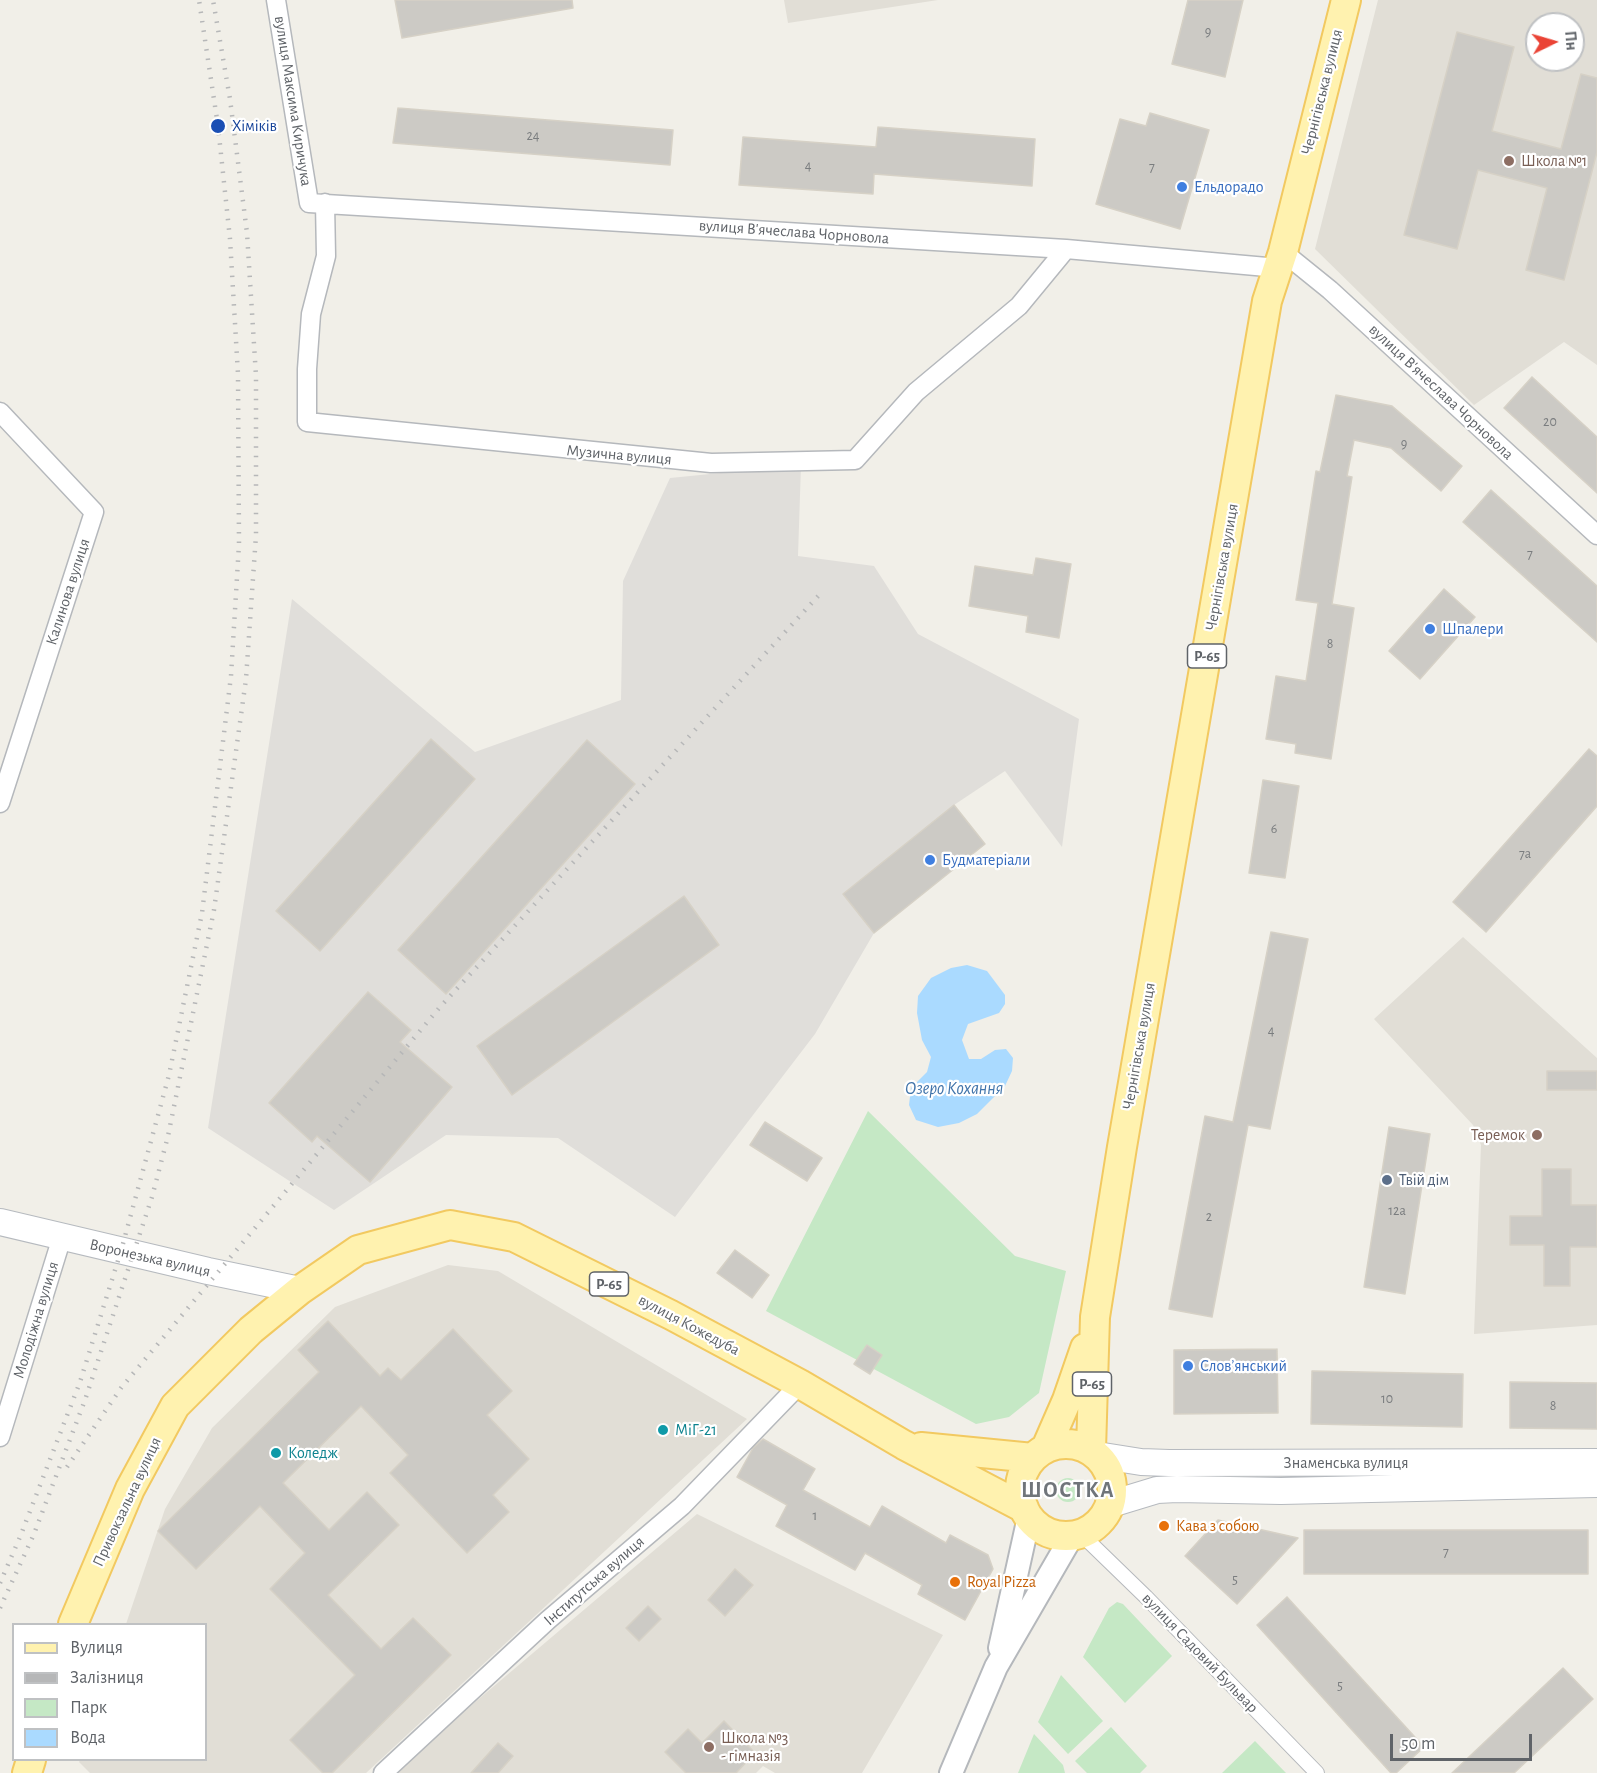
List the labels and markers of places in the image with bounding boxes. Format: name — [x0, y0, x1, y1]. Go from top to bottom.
place label: Хіміків — [232, 116, 277, 136]
marker: Хіміків — [209, 117, 227, 135]
place label: Школа №1 — [1521, 151, 1587, 171]
marker: Школа №1 — [1502, 154, 1516, 168]
place label: Ельдорадо — [1194, 177, 1264, 197]
marker: Ельдорадо — [1175, 180, 1189, 194]
place label: Шпалери — [1442, 619, 1504, 639]
marker: Шпалери — [1423, 622, 1437, 636]
place label: Будматеріали — [942, 850, 1030, 870]
marker: Будматеріали — [923, 853, 937, 867]
place label: Теремок — [1471, 1125, 1525, 1145]
marker: Теремок — [1530, 1128, 1544, 1142]
place label: Твій дім — [1399, 1170, 1449, 1190]
marker: Твій дім — [1380, 1173, 1394, 1187]
place label: Слов’янський — [1200, 1356, 1287, 1376]
marker: Слов’янський — [1181, 1359, 1195, 1373]
place label: МіГ-21 — [675, 1420, 717, 1440]
marker: МіГ-21 — [656, 1423, 670, 1437]
place label: Коледж — [288, 1443, 338, 1463]
marker: Коледж — [269, 1446, 283, 1460]
place label: Кава з собою — [1176, 1516, 1259, 1536]
marker: Кава з собою — [1157, 1519, 1171, 1533]
place label: Royal Pizza — [967, 1572, 1036, 1592]
marker: Royal Pizza — [948, 1575, 962, 1589]
place label: Школа №3 - гімназія — [721, 1728, 788, 1766]
marker: Школа №3 - гімназія — [702, 1740, 716, 1754]

